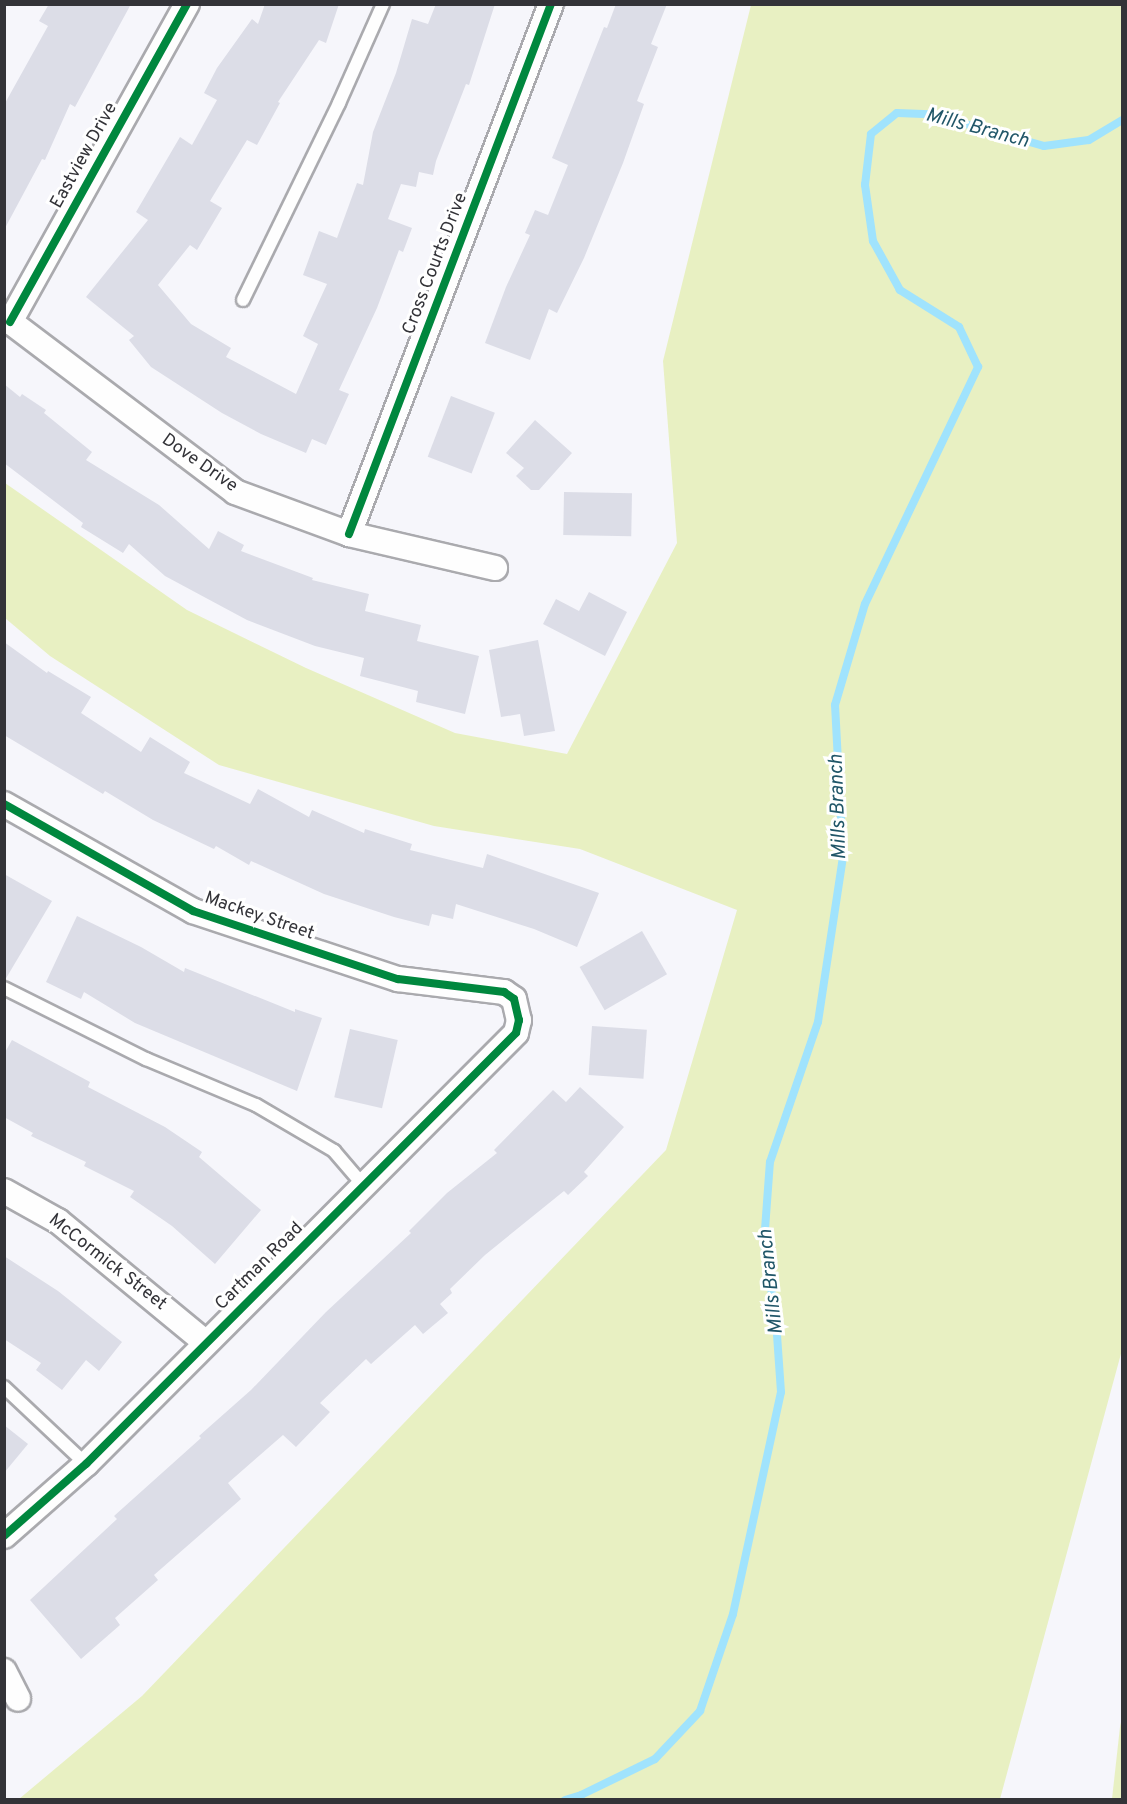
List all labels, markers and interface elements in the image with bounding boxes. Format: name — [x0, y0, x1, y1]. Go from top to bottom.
street label: Eastview Drive — [47, 99, 123, 213]
water label: Mills Branch — [923, 104, 1031, 154]
street label: Cross Courts Drive — [399, 190, 473, 338]
street label: Dove Drive — [157, 430, 241, 498]
water label: Mills Branch — [825, 754, 853, 860]
street label: Mackey Street — [201, 888, 317, 946]
street label: McCormick Street — [44, 1210, 170, 1316]
street label: Cartman Road — [211, 1218, 309, 1316]
water label: Mills Branch — [755, 1228, 789, 1336]

